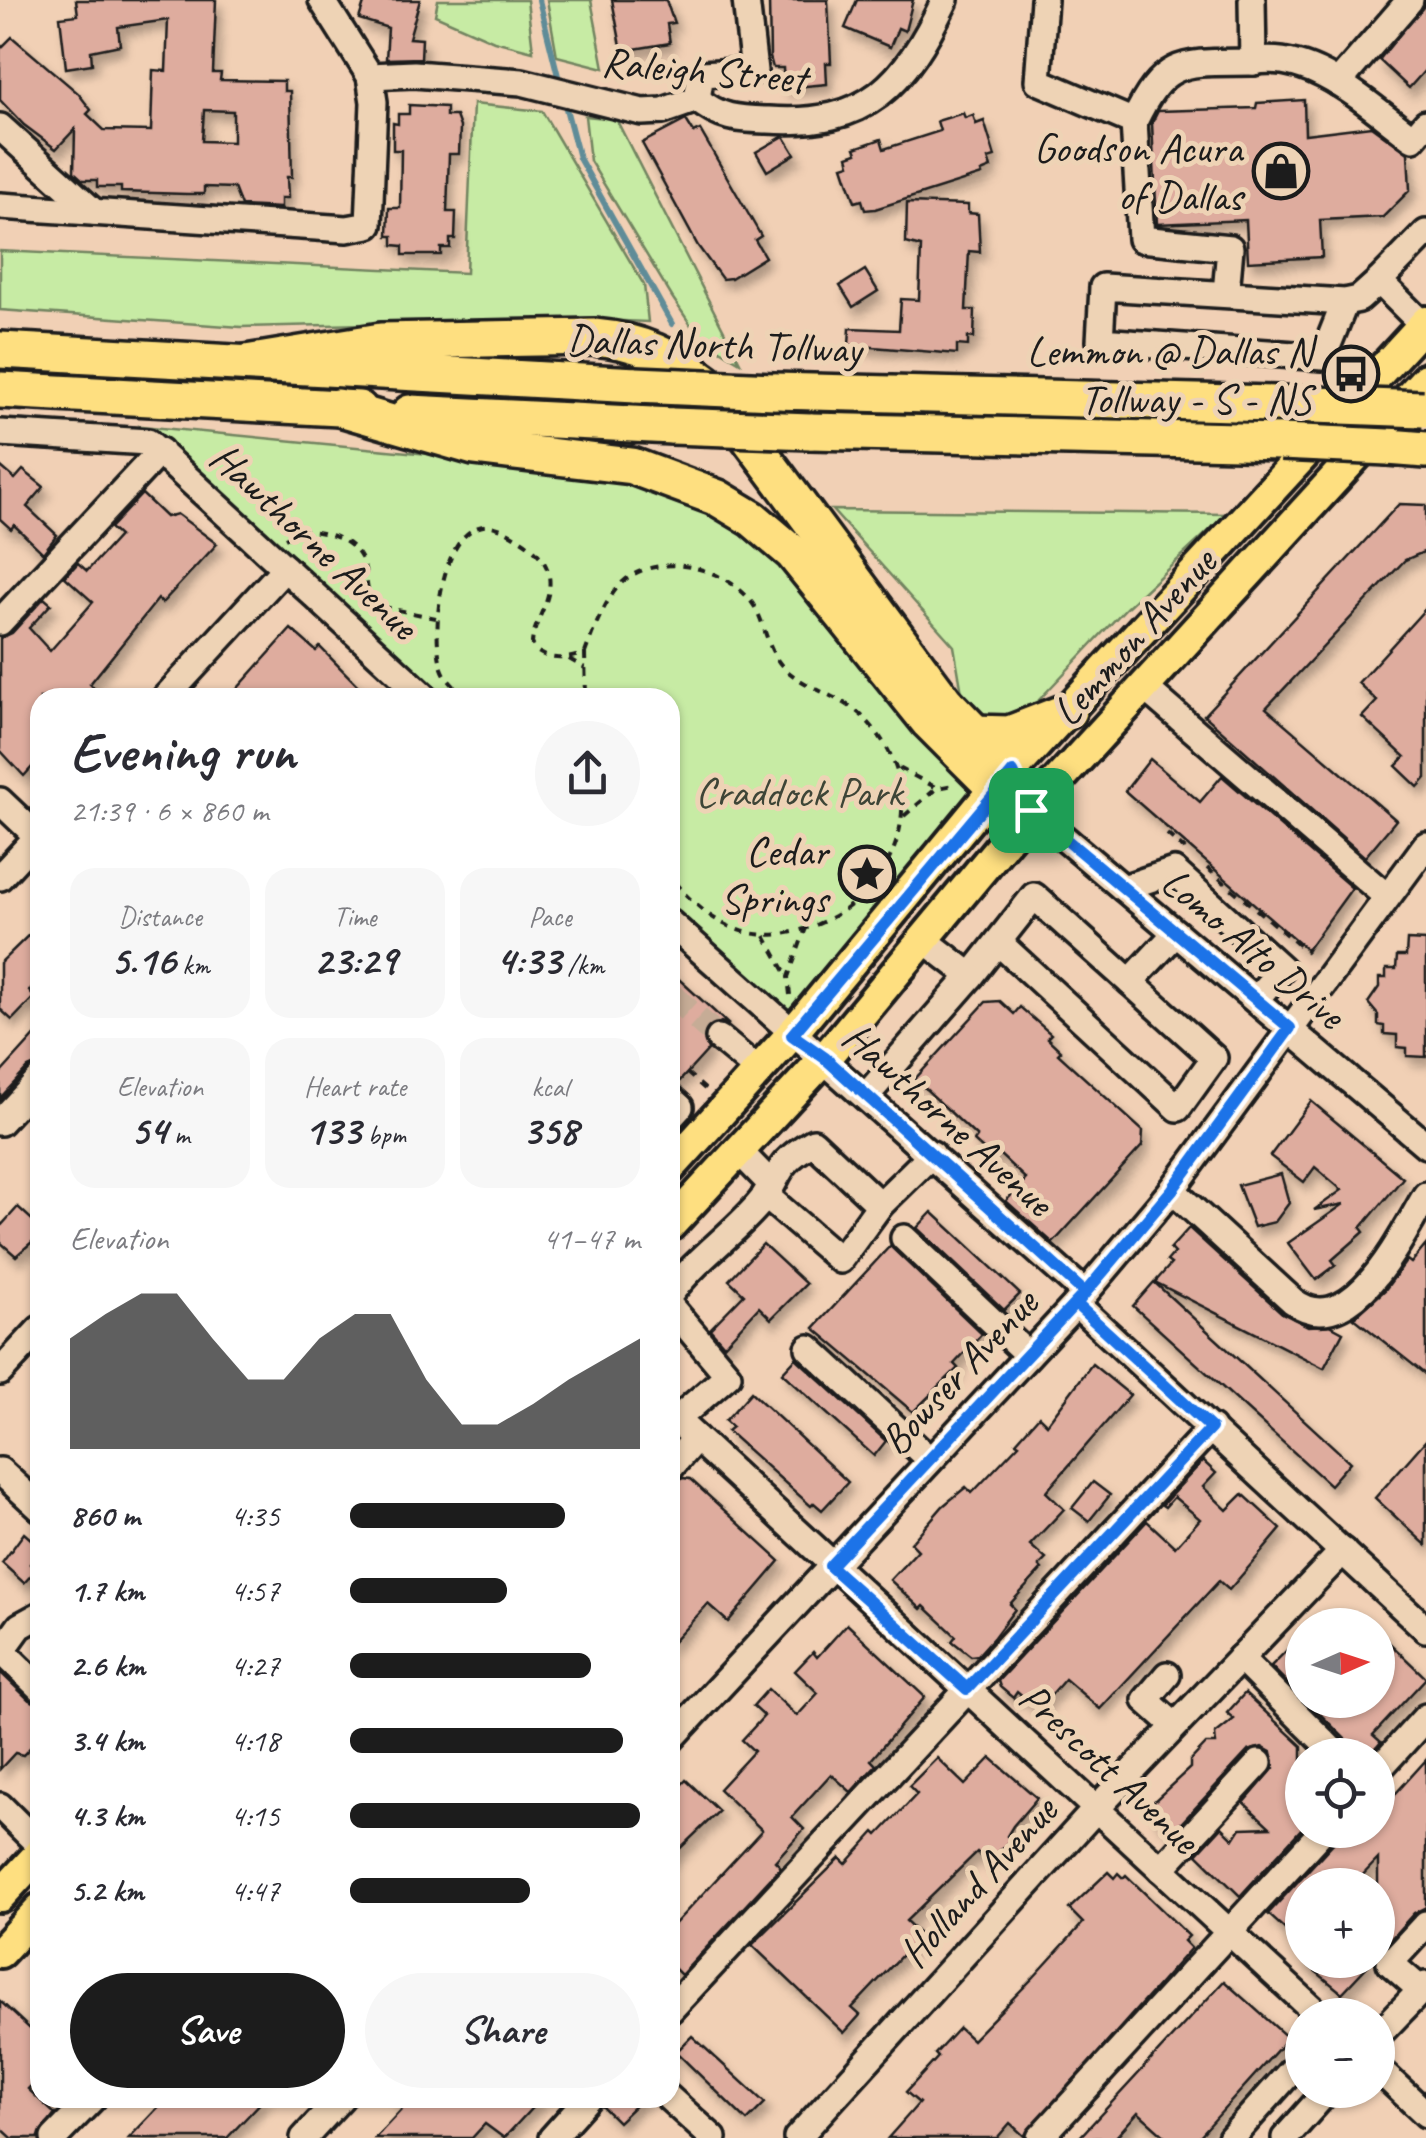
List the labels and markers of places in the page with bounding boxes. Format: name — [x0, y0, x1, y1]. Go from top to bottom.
place label: Goodson Acura of Dallas — [1034, 122, 1246, 223]
shop icon: Goodson Acura of Dallas — [1251, 141, 1311, 201]
place label: Lemmon @ Dallas N Tollway - S - NS — [1027, 325, 1318, 426]
bus stop icon: Lemmon @ Dallas N Tollway - S - NS — [1321, 344, 1381, 404]
pin — [989, 768, 1074, 853]
place label: Cedar Springs — [721, 825, 832, 926]
place icon: Cedar Springs — [837, 844, 897, 904]

